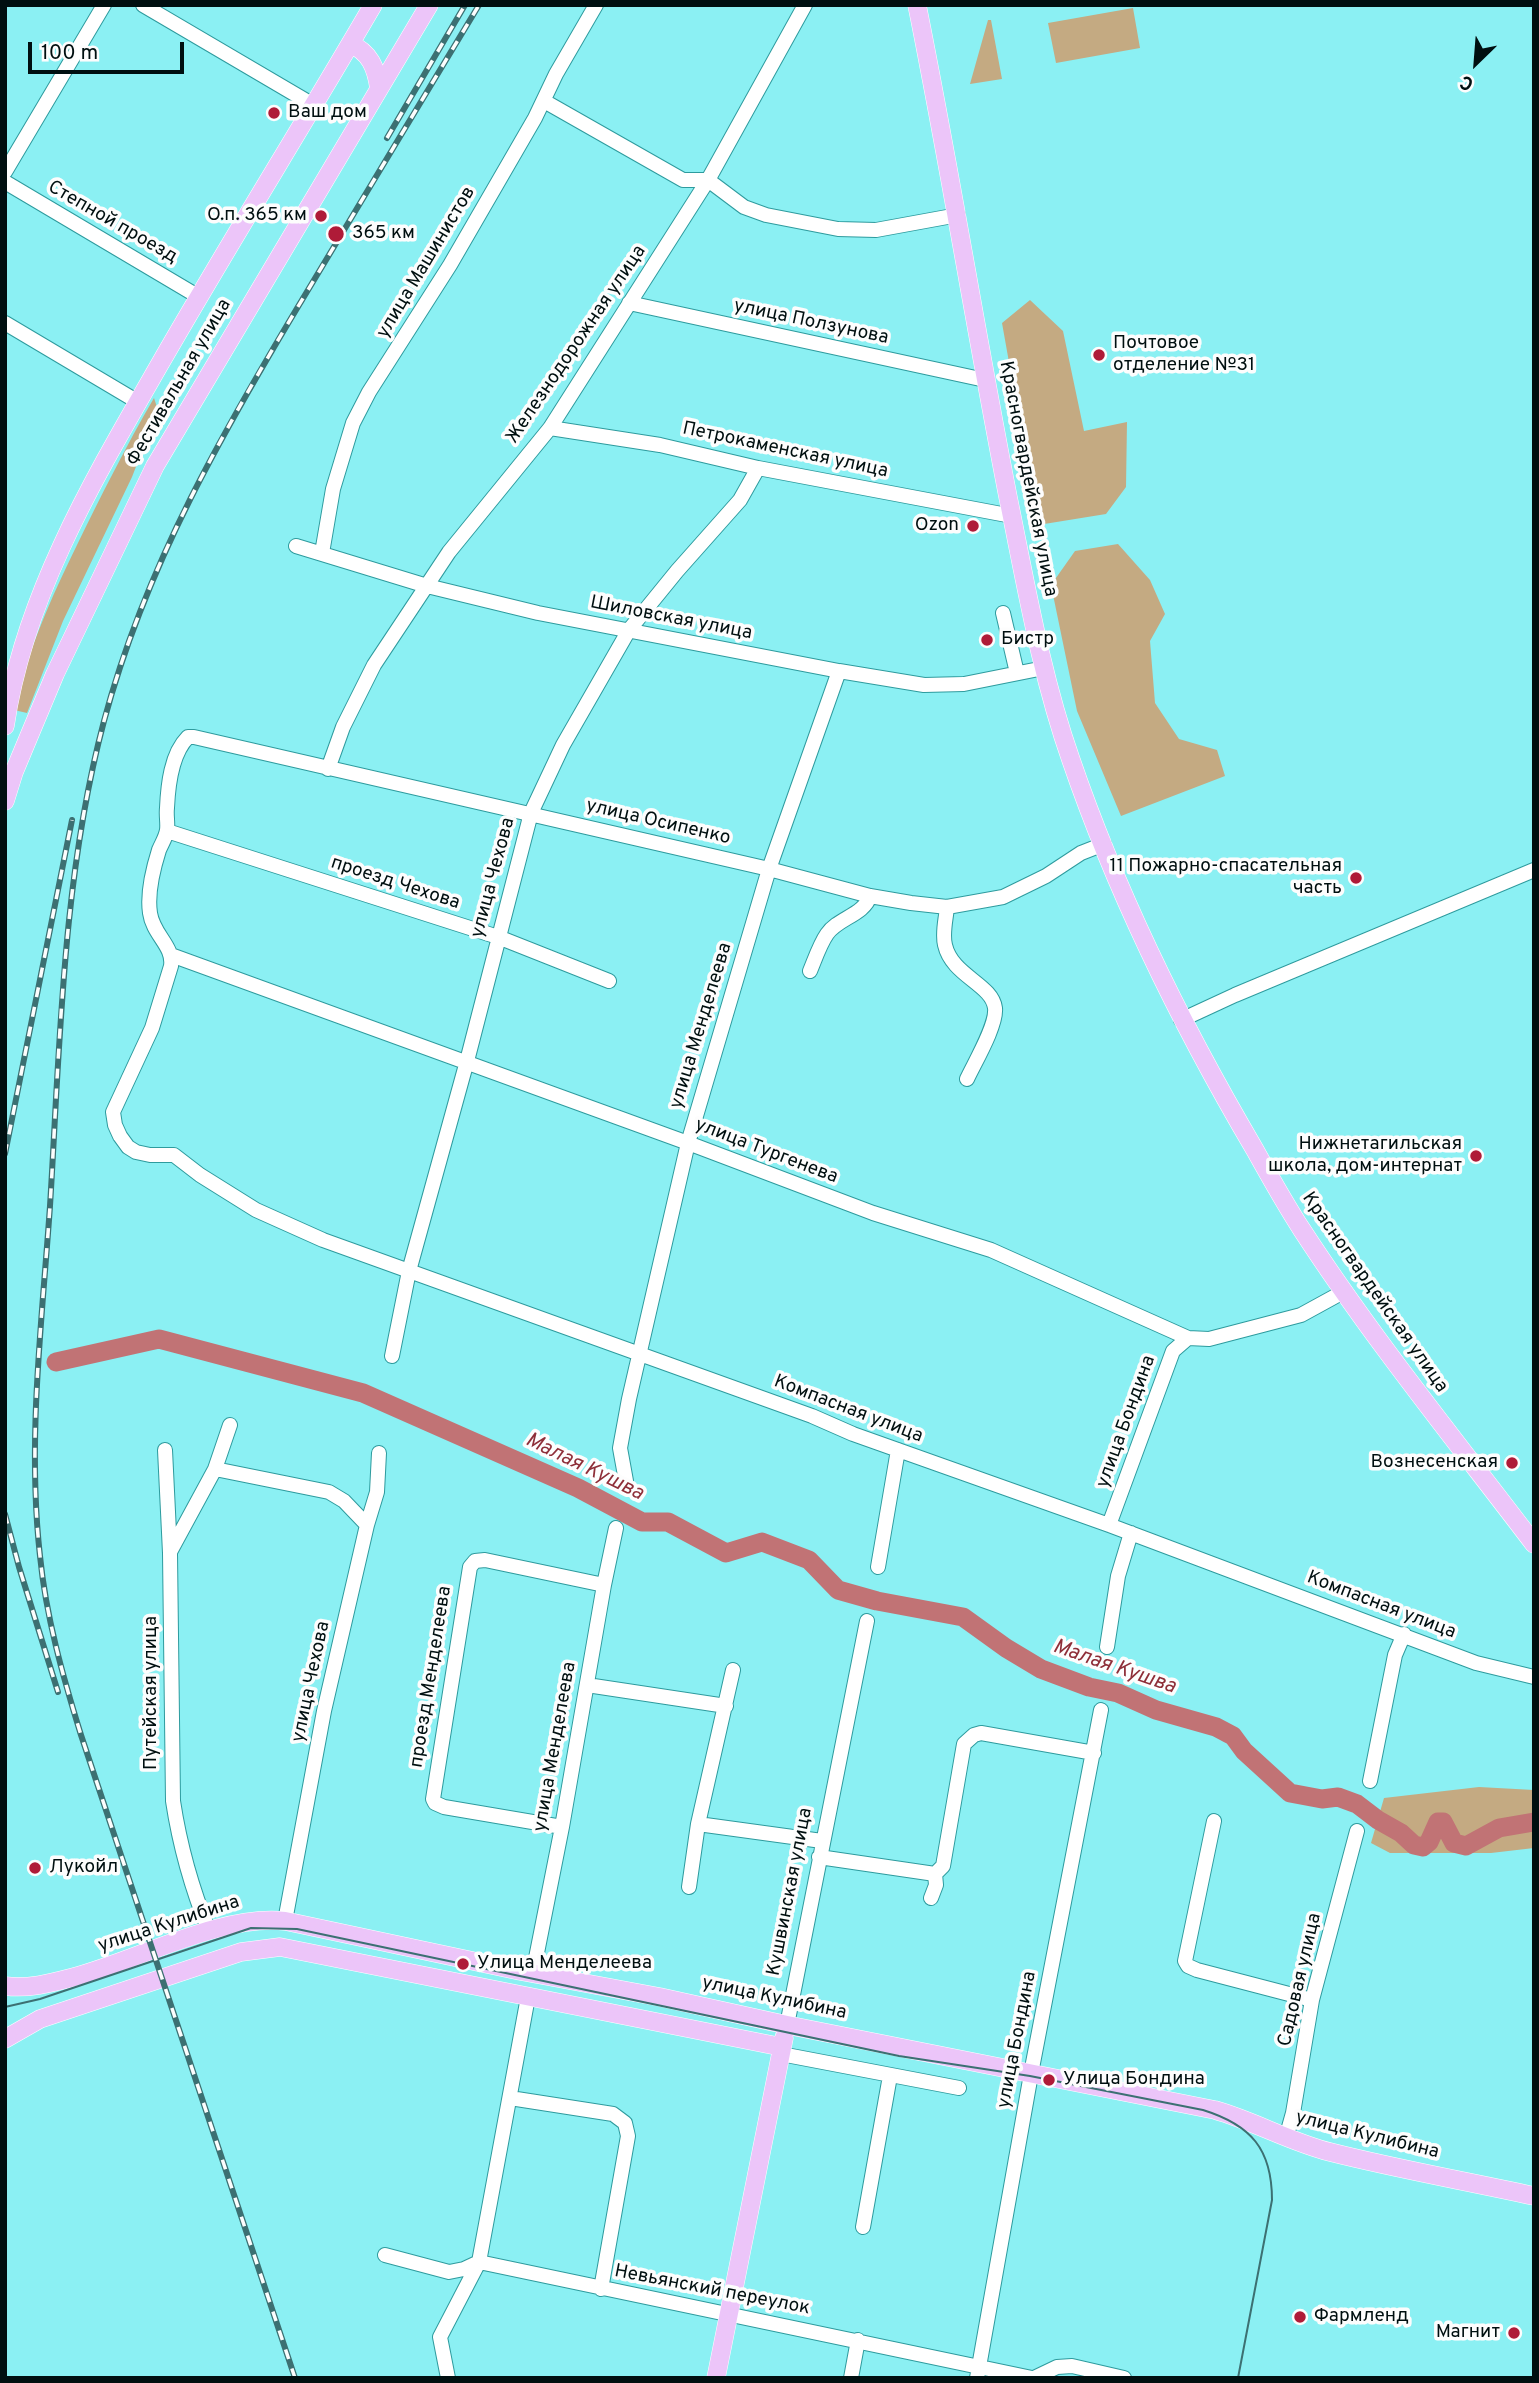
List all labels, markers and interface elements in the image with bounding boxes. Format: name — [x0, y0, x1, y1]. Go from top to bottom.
scale bar — [32, 28, 187, 72]
north arrow — [1441, 28, 1511, 98]
text: 100 m — [41, 40, 98, 67]
text: С — [1457, 69, 1478, 95]
place label: Ваш дом — [288, 102, 367, 124]
marker: Ваш дом — [266, 105, 282, 121]
street label: Степной проезд — [43, 177, 181, 269]
street label: улица Машинистов — [373, 183, 481, 343]
place label: О.п. 365 км — [207, 205, 307, 227]
marker: О.п. 365 км — [313, 208, 329, 224]
place label: 365 км — [352, 223, 415, 245]
marker: 365 км — [326, 224, 346, 244]
street label: Железнодорожная улица — [502, 242, 652, 448]
street label: Фестивальная улица — [123, 295, 237, 471]
street label: улица Ползунова — [732, 295, 890, 351]
place label: Почтовое отделение №31 — [1113, 333, 1255, 377]
marker: Почтовое отделение №31 — [1091, 347, 1107, 363]
street label: Красногвардейская улица — [993, 359, 1061, 599]
street label: Петрокаменская улица — [680, 418, 890, 484]
place label: Ozon — [915, 515, 959, 537]
marker: Ozon — [965, 518, 981, 534]
street label: Шиловская улица — [588, 592, 754, 646]
place label: Бистр — [1001, 629, 1054, 651]
marker: Бистр — [979, 632, 995, 648]
street label: улица Осипенко — [583, 795, 733, 851]
street label: улица Чехова — [467, 816, 521, 940]
street label: проезд Чехова — [328, 852, 462, 916]
place label: 11 Пожарно-спасательная часть — [1110, 856, 1342, 900]
marker: 11 Пожарно-спасательная часть — [1348, 870, 1364, 886]
street label: улица Менделеева — [666, 940, 738, 1112]
street label: улица Тургенева — [691, 1114, 841, 1190]
place label: Нижнетагильская школа, дом-интернат — [1268, 1134, 1462, 1178]
marker: Нижнетагильская школа, дом-интернат — [1468, 1148, 1484, 1164]
street label: Красногвардейская улица — [1296, 1188, 1452, 1398]
street label: улица Бондина — [1092, 1353, 1162, 1491]
street label: Компасная улица — [770, 1371, 926, 1449]
water label: Малая Кушва — [521, 1429, 647, 1507]
place label: Вознесенская — [1370, 1452, 1498, 1474]
marker: Вознесенская — [1504, 1455, 1520, 1471]
street label: Компасная улица — [1303, 1567, 1459, 1645]
street label: проезд Менделеева — [406, 1585, 458, 1769]
street label: Путейская улица — [141, 1616, 163, 1770]
street label: улица Чехова — [288, 1619, 336, 1745]
water label: Малая Кушва — [1049, 1635, 1179, 1701]
street label: улица Менделеева — [530, 1660, 582, 1834]
street label: Кушвинская улица — [764, 1806, 818, 1978]
place label: Лукойл — [49, 1857, 118, 1879]
marker: Лукойл — [27, 1860, 43, 1876]
street label: улица Кулибина — [95, 1891, 243, 1959]
street label: Садовая улица — [1275, 1911, 1327, 2049]
place label: Улица Менделеева — [477, 1953, 652, 1975]
marker: Улица Менделеева — [455, 1956, 471, 1972]
street label: улица Бондина — [994, 1970, 1042, 2110]
street label: улица Кулибина — [700, 1973, 848, 2025]
place label: Улица Бондина — [1063, 2069, 1205, 2091]
marker: Улица Бондина — [1041, 2072, 1057, 2088]
street label: улица Кулибина — [1293, 2107, 1441, 2165]
street label: Невьянский переулок — [612, 2261, 812, 2321]
place label: Фармленд — [1314, 2306, 1409, 2328]
marker: Фармленд — [1292, 2309, 1308, 2325]
place label: Магнит — [1436, 2322, 1500, 2344]
marker: Магнит — [1506, 2325, 1522, 2341]

